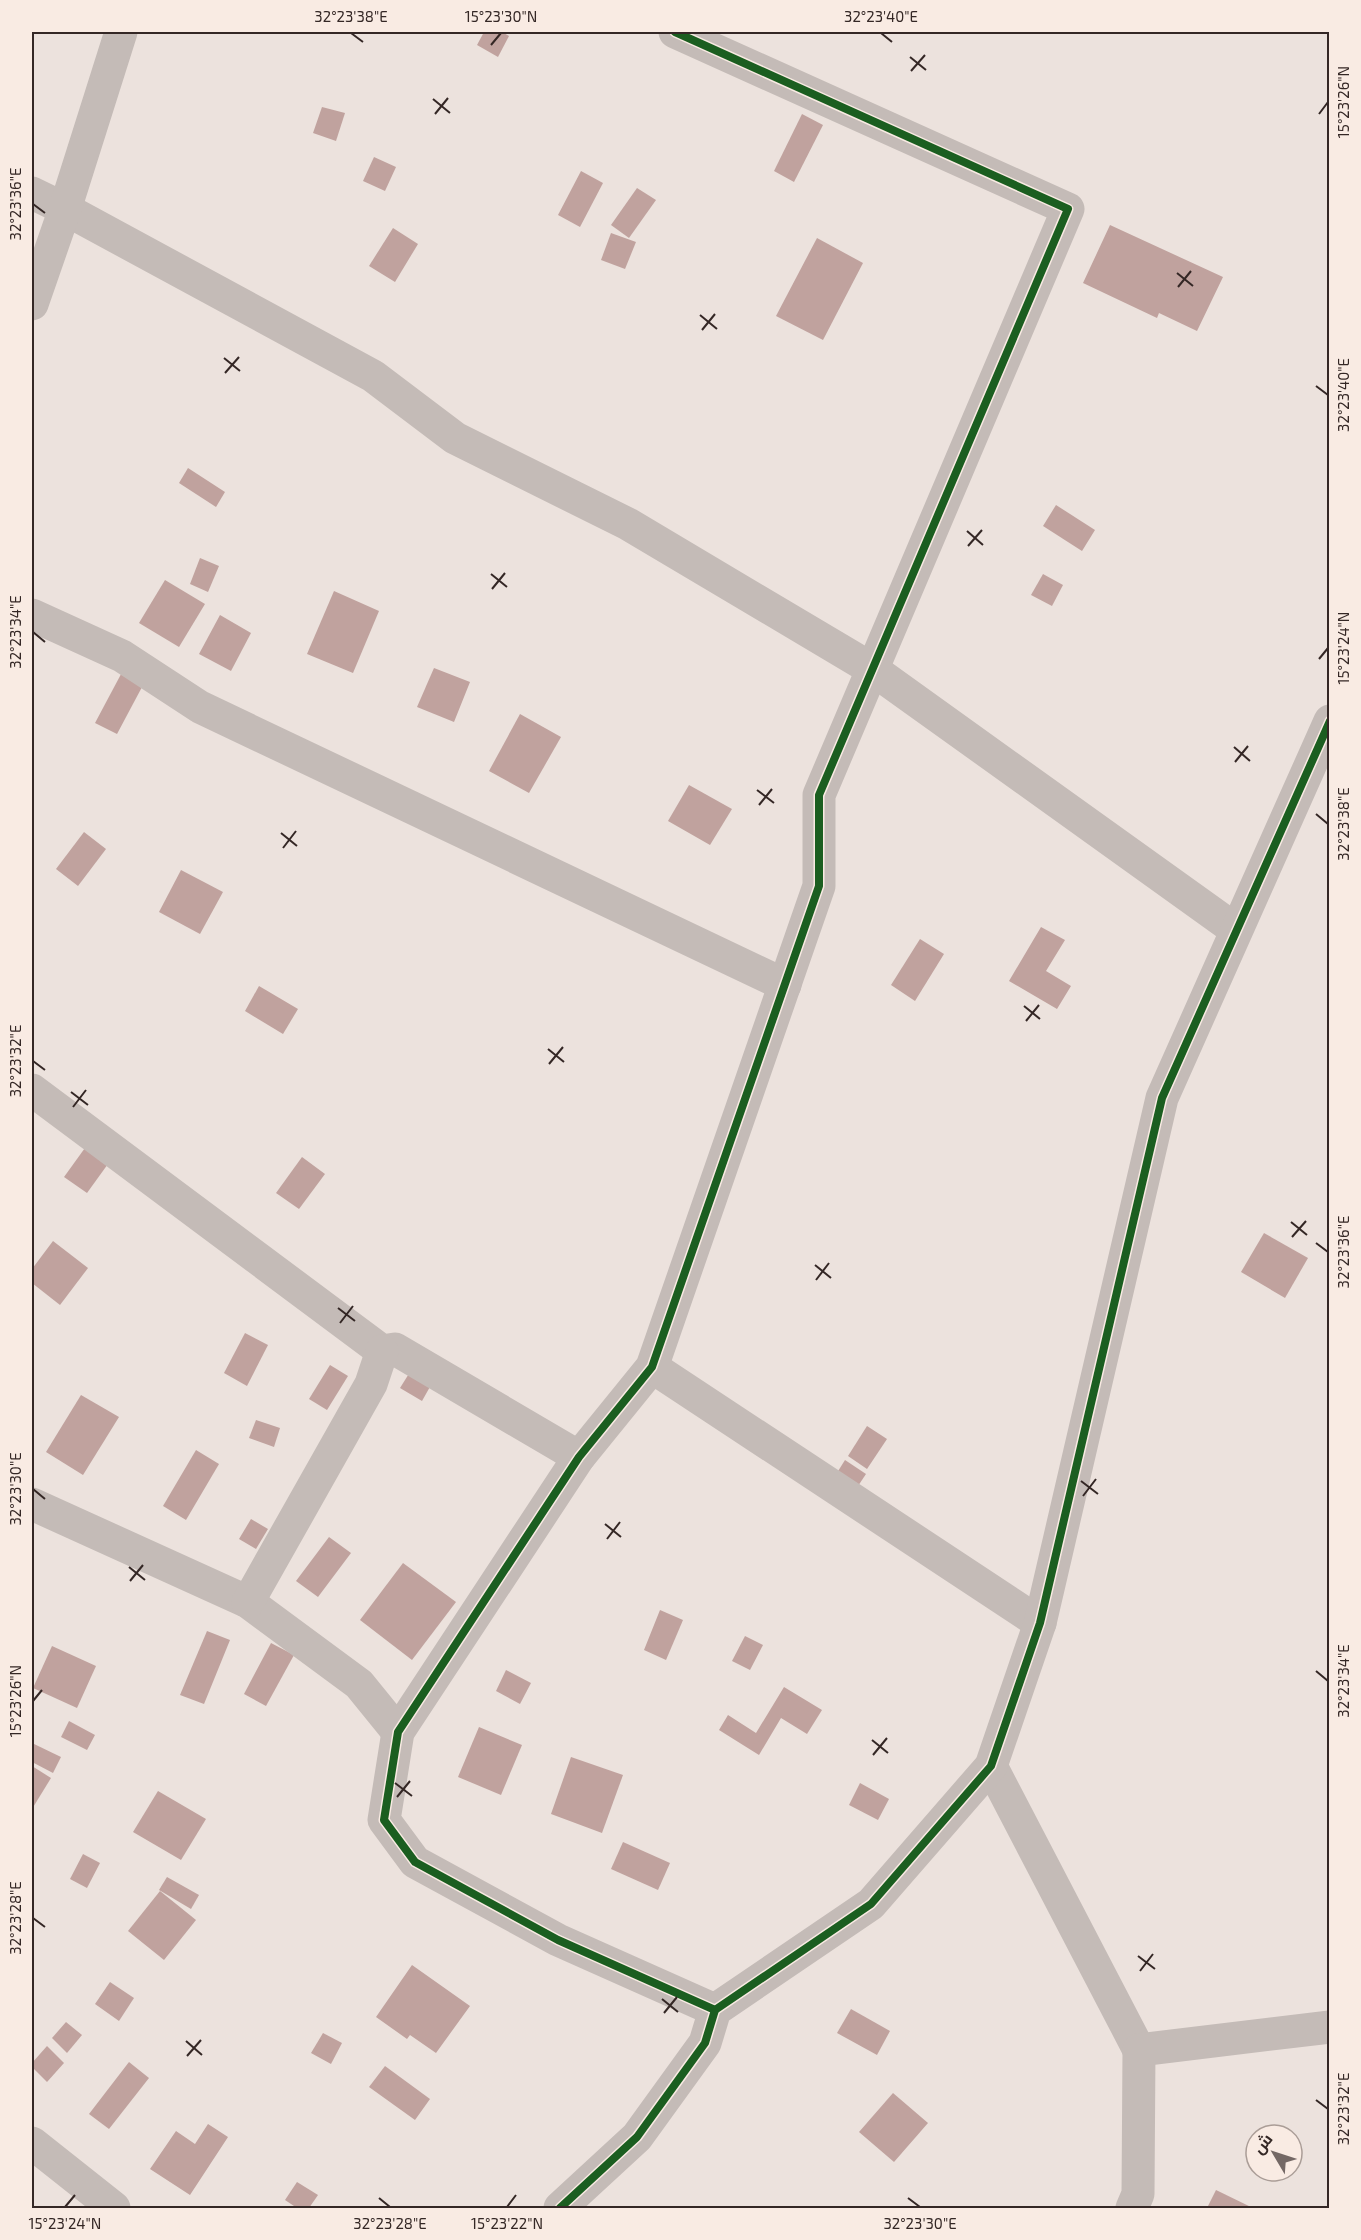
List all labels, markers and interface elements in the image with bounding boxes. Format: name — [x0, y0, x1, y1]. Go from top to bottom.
text: 32°23'38"E — [314, 7, 388, 25]
text: 15°23'30"N — [465, 7, 537, 25]
text: 32°23'40"E — [844, 7, 918, 25]
text: 15°23'26"N — [1334, 66, 1352, 138]
text: 32°23'36"E — [6, 168, 24, 240]
text: 32°23'40"E — [1334, 358, 1352, 432]
text: 32°23'34"E — [6, 595, 24, 669]
text: 15°23'24"N — [1334, 612, 1352, 684]
text: 32°23'38"E — [1334, 787, 1352, 861]
text: 32°23'32"E — [6, 1025, 24, 1097]
text: 32°23'36"E — [1334, 1216, 1352, 1288]
text: 32°23'30"E — [6, 1452, 24, 1526]
text: 32°23'34"E — [1334, 1644, 1352, 1718]
text: 15°23'26"N — [6, 1665, 24, 1737]
text: 32°23'28"E — [6, 1881, 24, 1955]
text: 32°23'32"E — [1334, 2073, 1352, 2145]
north arrow — [1244, 2123, 1304, 2183]
text: ش — [1248, 2129, 1277, 2158]
text: 15°23'24"N — [29, 2214, 101, 2232]
text: 32°23'28"E — [353, 2214, 427, 2232]
text: 15°23'22"N — [471, 2214, 543, 2232]
text: 32°23'30"E — [883, 2214, 957, 2232]

